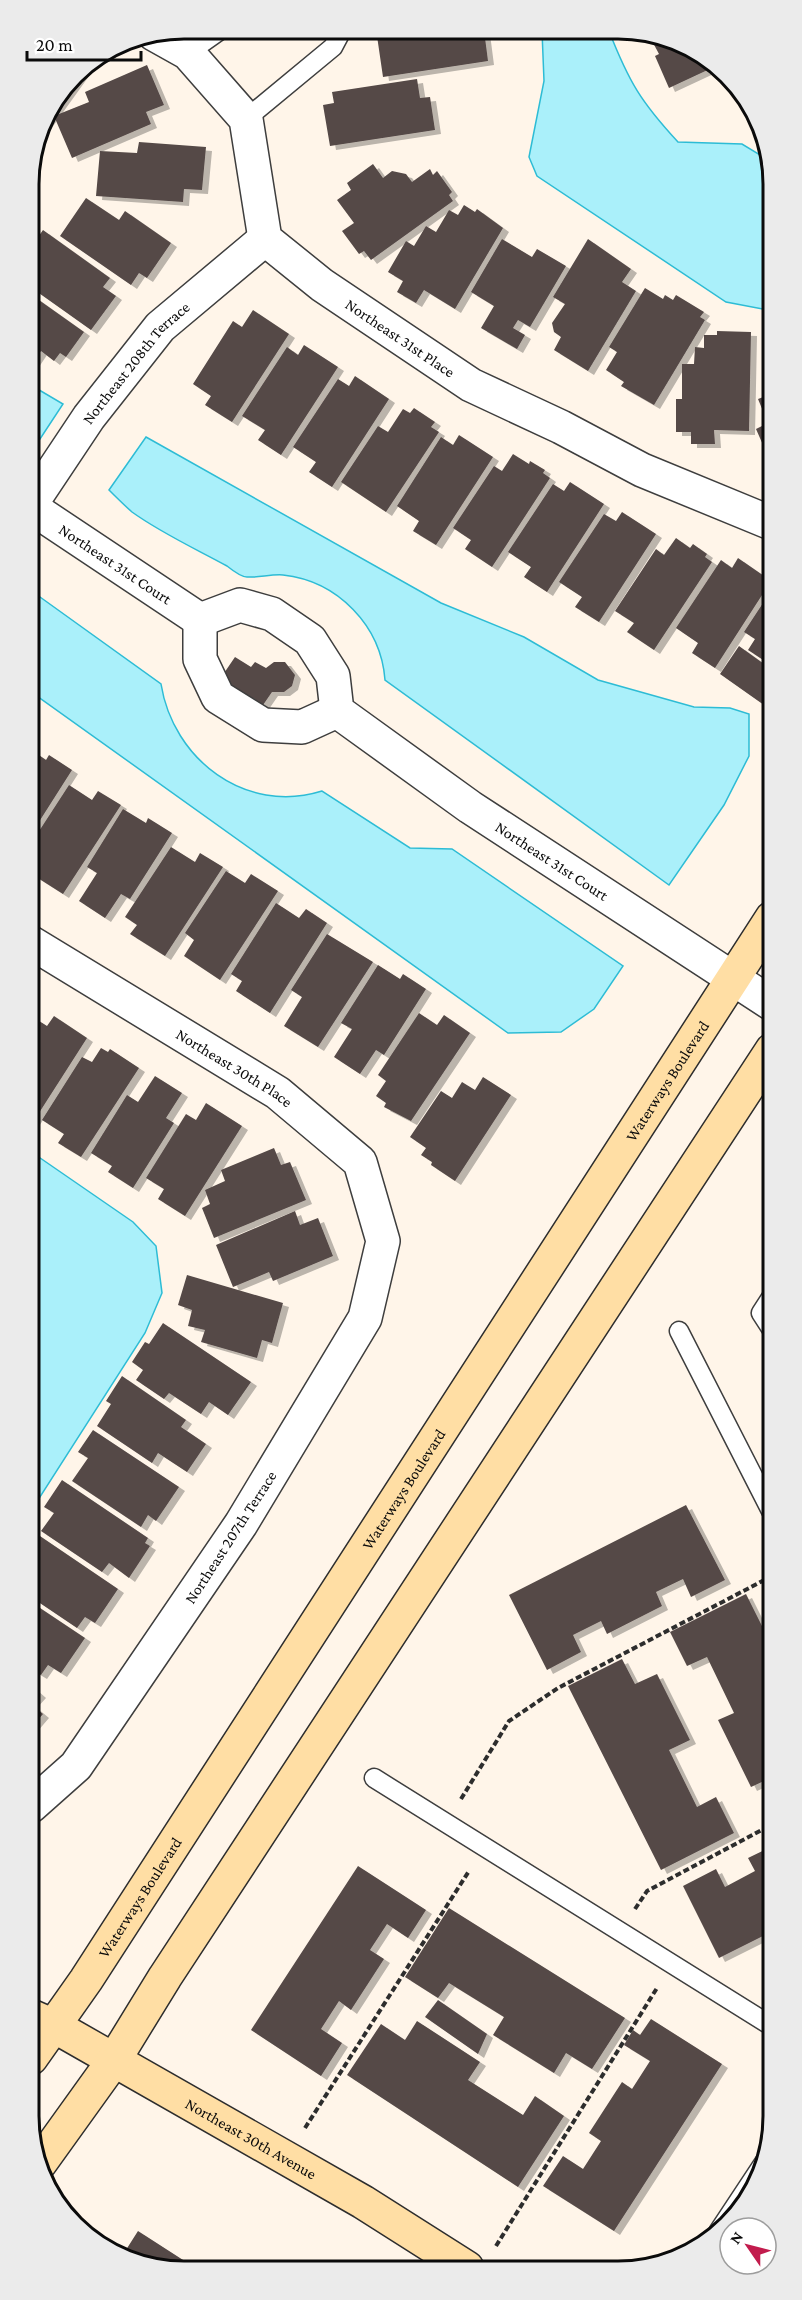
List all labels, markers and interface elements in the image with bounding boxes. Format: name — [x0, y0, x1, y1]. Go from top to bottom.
scale bar — [27, 24, 141, 62]
text: 20 m — [36, 35, 73, 55]
street label: Northeast 31st Place — [342, 295, 458, 381]
street label: Northeast 208th Terrace — [79, 298, 193, 427]
street label: Northeast 31st Court — [56, 521, 175, 608]
street label: Northeast 31st Court — [492, 818, 612, 904]
street label: Waterways Boulevard — [622, 1017, 713, 1144]
street label: Northeast 30th Place — [173, 1025, 296, 1111]
street label: Waterways Boulevard — [359, 1425, 449, 1553]
street label: Northeast 207th Terrace — [181, 1468, 280, 1607]
street label: Waterways Boulevard — [95, 1834, 185, 1961]
street label: Northeast 30th Avenue — [183, 2095, 319, 2183]
north arrow — [718, 2216, 778, 2276]
text: N — [726, 2228, 746, 2247]

